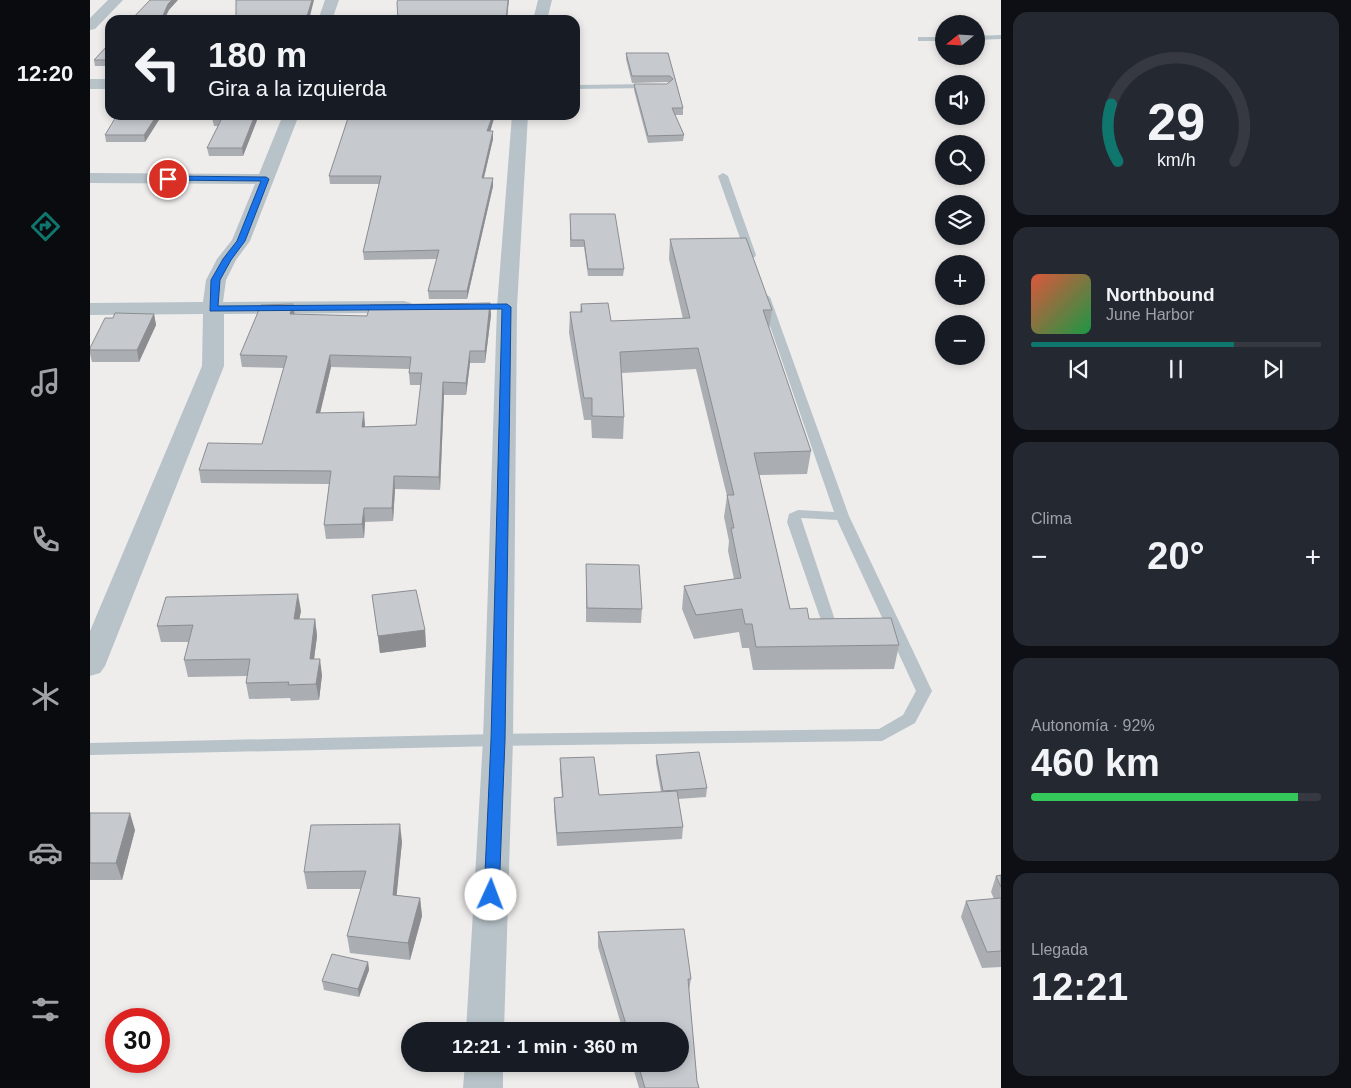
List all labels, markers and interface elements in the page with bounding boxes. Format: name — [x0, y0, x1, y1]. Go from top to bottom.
north arrow — [935, 15, 985, 65]
map controls — [935, 15, 985, 365]
icon: left — [125, 35, 190, 100]
text: 180 m — [208, 35, 307, 74]
text: 12:20 — [17, 61, 73, 86]
button: sound — [935, 75, 985, 125]
text: Gira a la izquierda — [208, 76, 387, 101]
text: 29 — [1147, 93, 1205, 151]
button: search — [935, 135, 985, 185]
text: km/h — [1157, 150, 1195, 170]
pin — [147, 158, 189, 200]
icon: arrive — [154, 165, 182, 193]
button: layers — [935, 195, 985, 245]
icon: directions — [28, 209, 63, 244]
button: + — [935, 255, 985, 305]
text: Northbound — [1106, 284, 1215, 305]
text: June Harbor — [1106, 306, 1194, 323]
button: − — [935, 315, 985, 365]
icon: previous — [1065, 355, 1093, 383]
icon: pause — [1162, 355, 1190, 383]
icon: next — [1259, 355, 1287, 383]
icon: music — [28, 365, 63, 400]
text: Clima — [1031, 510, 1072, 527]
icon: phone — [28, 522, 63, 557]
text: 20° — [1147, 535, 1205, 577]
text: − — [1031, 541, 1047, 572]
text: + — [1305, 541, 1321, 572]
icon: climate — [28, 679, 63, 714]
text: Autonomía · 92% — [1031, 717, 1155, 734]
text: 460 km — [1031, 742, 1160, 784]
icon: car — [28, 835, 63, 870]
position arrow — [464, 868, 516, 920]
text: Llegada — [1031, 941, 1088, 958]
text: 12:21 — [1031, 966, 1128, 1008]
icon: filters — [28, 992, 63, 1027]
speed limit sign: 30 — [105, 1008, 170, 1073]
text: 12:21 · 1 min · 360 m — [452, 1036, 638, 1057]

